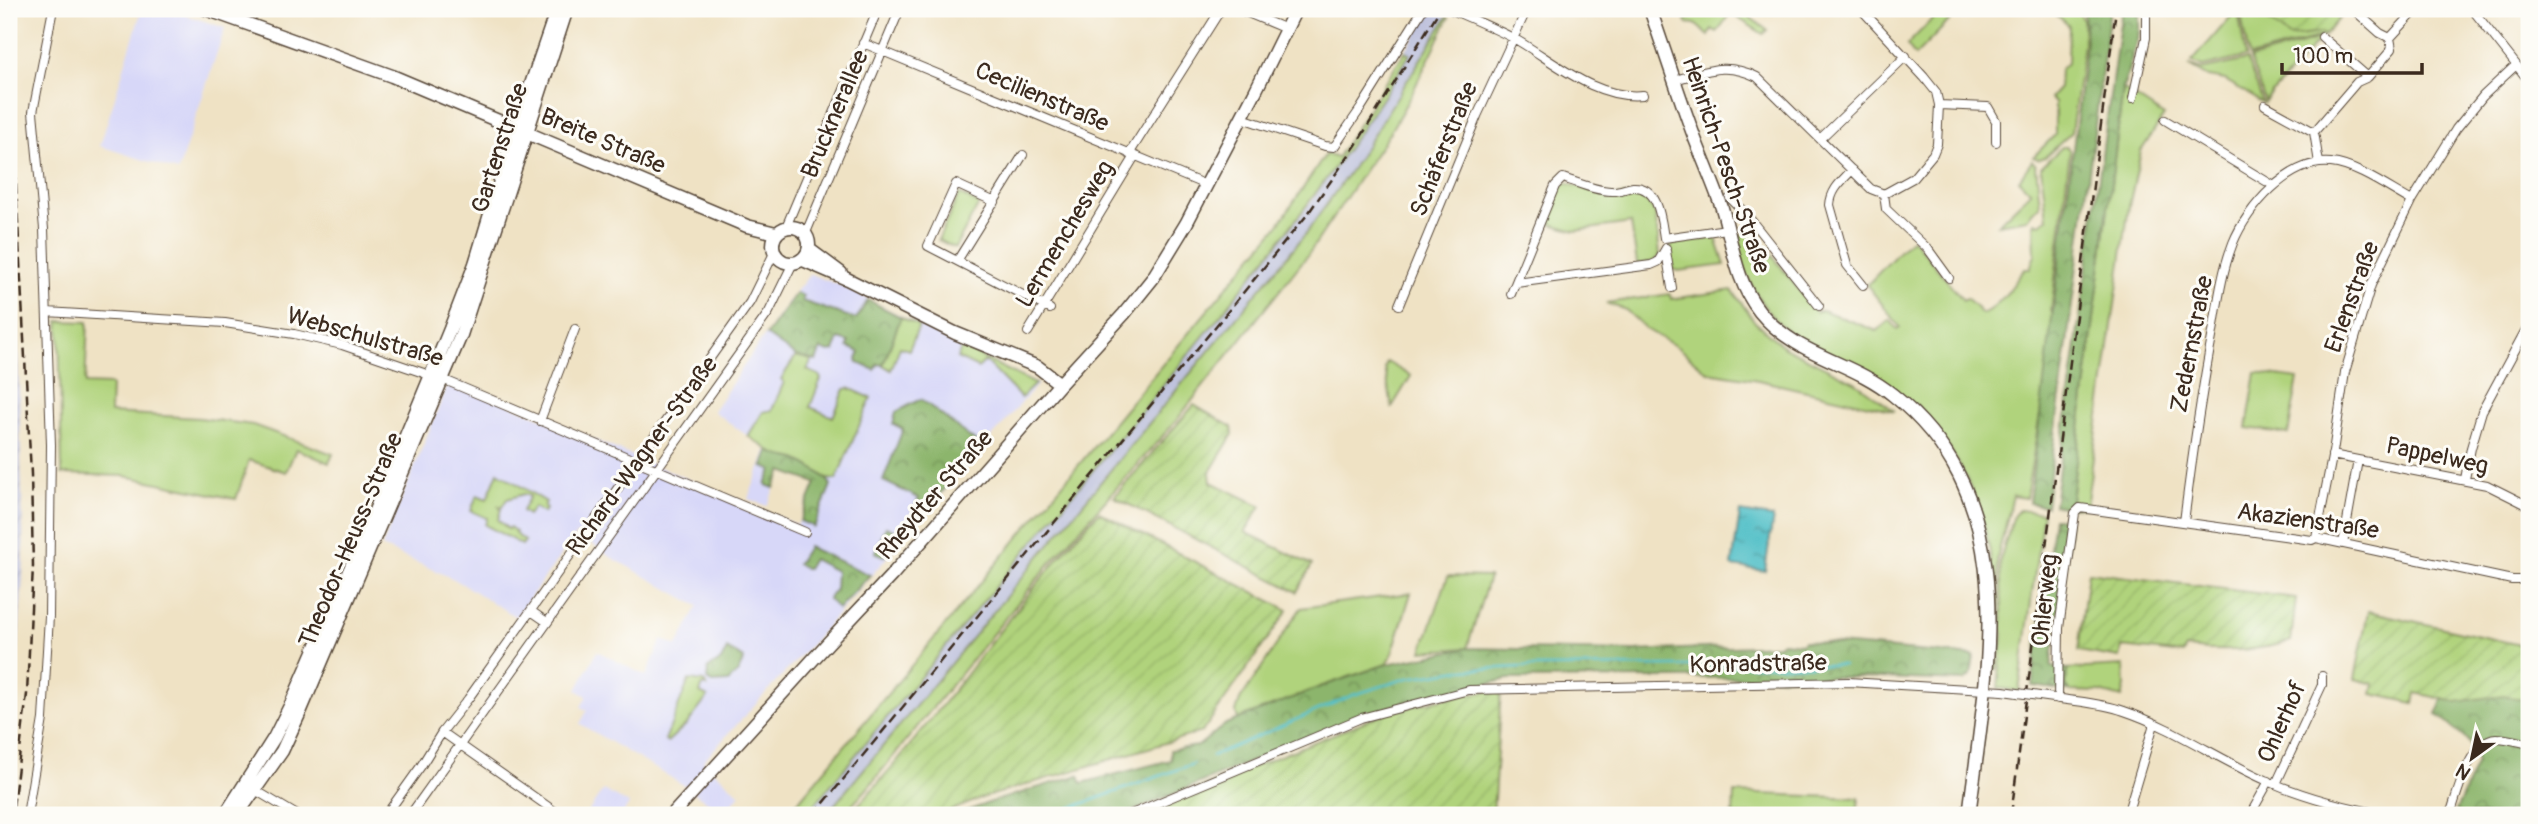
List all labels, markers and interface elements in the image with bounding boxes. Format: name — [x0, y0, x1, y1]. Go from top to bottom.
scale bar — [2282, 32, 2422, 76]
text: 100 m — [2293, 43, 2353, 70]
street label: Brucknerallee — [795, 45, 875, 183]
street label: Heinrich-Pesch-Straße — [1675, 53, 1777, 277]
street label: Cecilienstraße — [971, 56, 1113, 138]
street label: Schäferstraße — [1404, 77, 1484, 221]
street label: Gartenstraße — [465, 79, 535, 217]
street label: Breite Straße — [536, 102, 670, 180]
street label: Lermenchesweg — [1010, 155, 1120, 313]
street label: Erlenstraße — [2318, 237, 2386, 357]
street label: Zedernstraße — [2165, 273, 2220, 415]
street label: Webschulstraße — [284, 301, 447, 373]
street label: Richard-Wagner-Straße — [560, 351, 724, 561]
street label: Rheydter Straße — [871, 424, 999, 566]
street label: Theodor-Heuss-Straße — [293, 428, 409, 652]
street label: Pappelweg — [2383, 431, 2491, 481]
street label: Akazienstraße — [2235, 497, 2381, 545]
street label: Ohlerweg — [2026, 552, 2064, 648]
street label: Konradstraße — [1689, 648, 1827, 680]
street label: Ohlerhof — [2251, 676, 2313, 767]
north arrow — [2436, 722, 2506, 792]
text: N — [2451, 758, 2475, 785]

